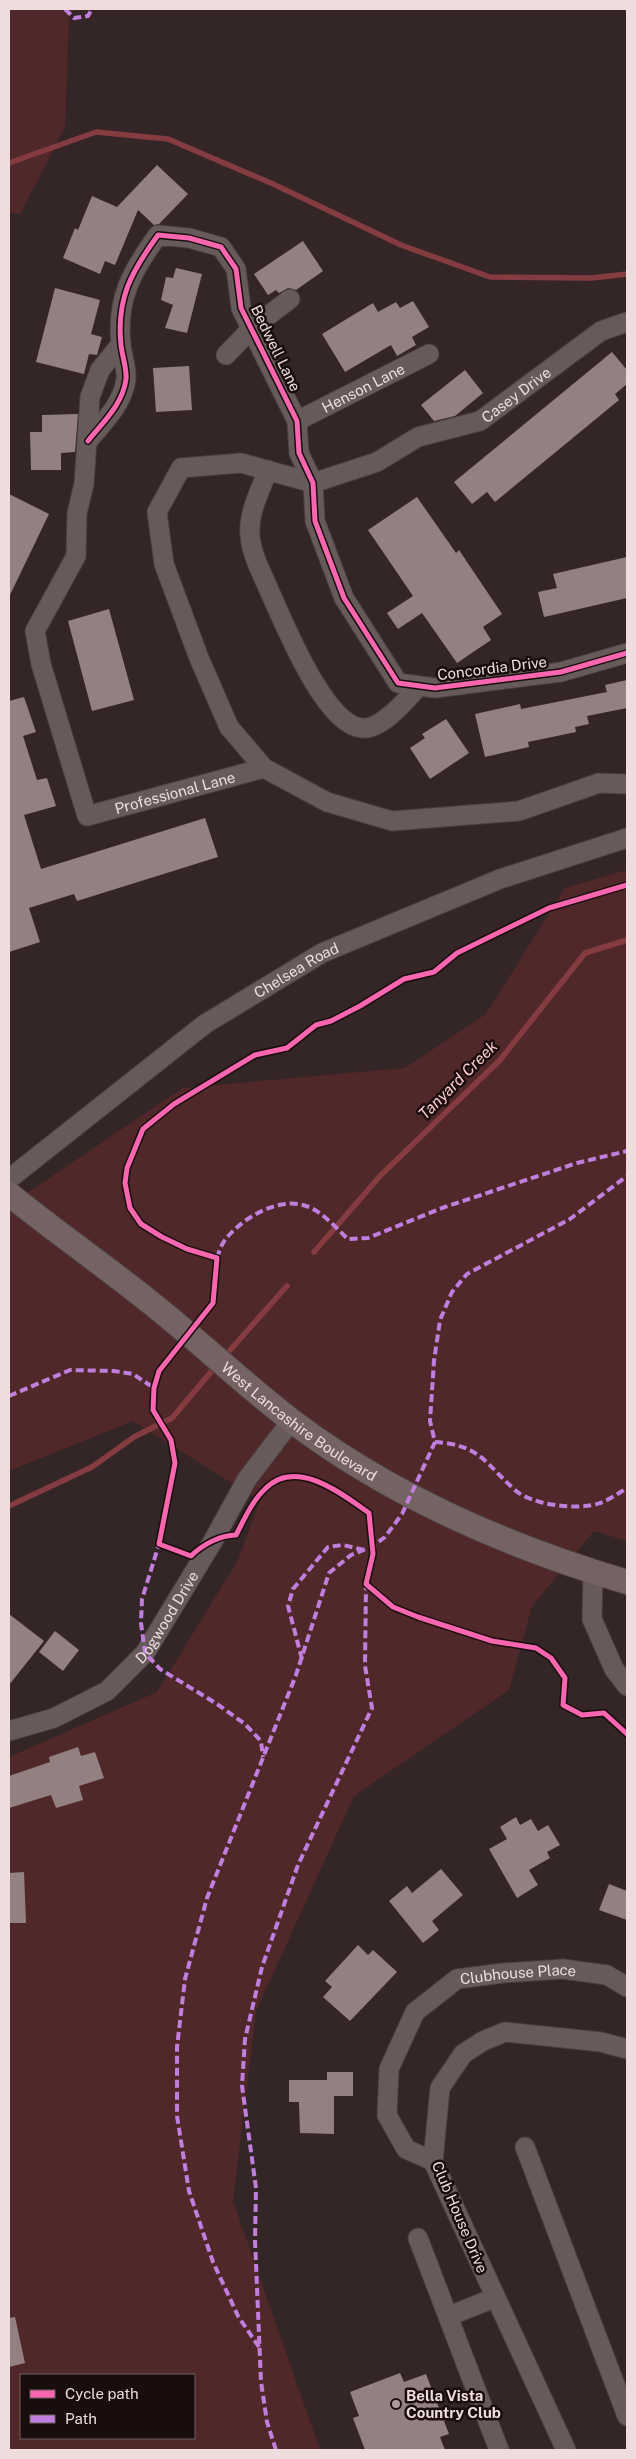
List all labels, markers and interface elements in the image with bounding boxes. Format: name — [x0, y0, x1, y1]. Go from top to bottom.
street label: Bedwell Lane — [248, 302, 304, 394]
street label: Henson Lane — [319, 359, 407, 416]
street label: Casey Drive — [478, 363, 554, 426]
street label: Concordia Drive — [436, 653, 548, 683]
street label: Professional Lane — [113, 768, 237, 817]
street label: Chelsea Road — [251, 939, 341, 1001]
water label: Tanyard Creek — [415, 1036, 502, 1123]
street label: West Lancashire Boulevard — [218, 1358, 380, 1484]
street label: Dogwood Drive — [131, 1568, 201, 1667]
street label: Clubhouse Place — [459, 1960, 577, 1987]
street label: Club House Drive — [429, 2158, 491, 2276]
legend — [20, 2374, 195, 2439]
text: Cycle path — [65, 2385, 139, 2402]
place label: Bella Vista Country Club — [406, 2387, 501, 2421]
marker: Bella Vista Country Club — [390, 2398, 402, 2410]
text: Path — [65, 2410, 97, 2427]

